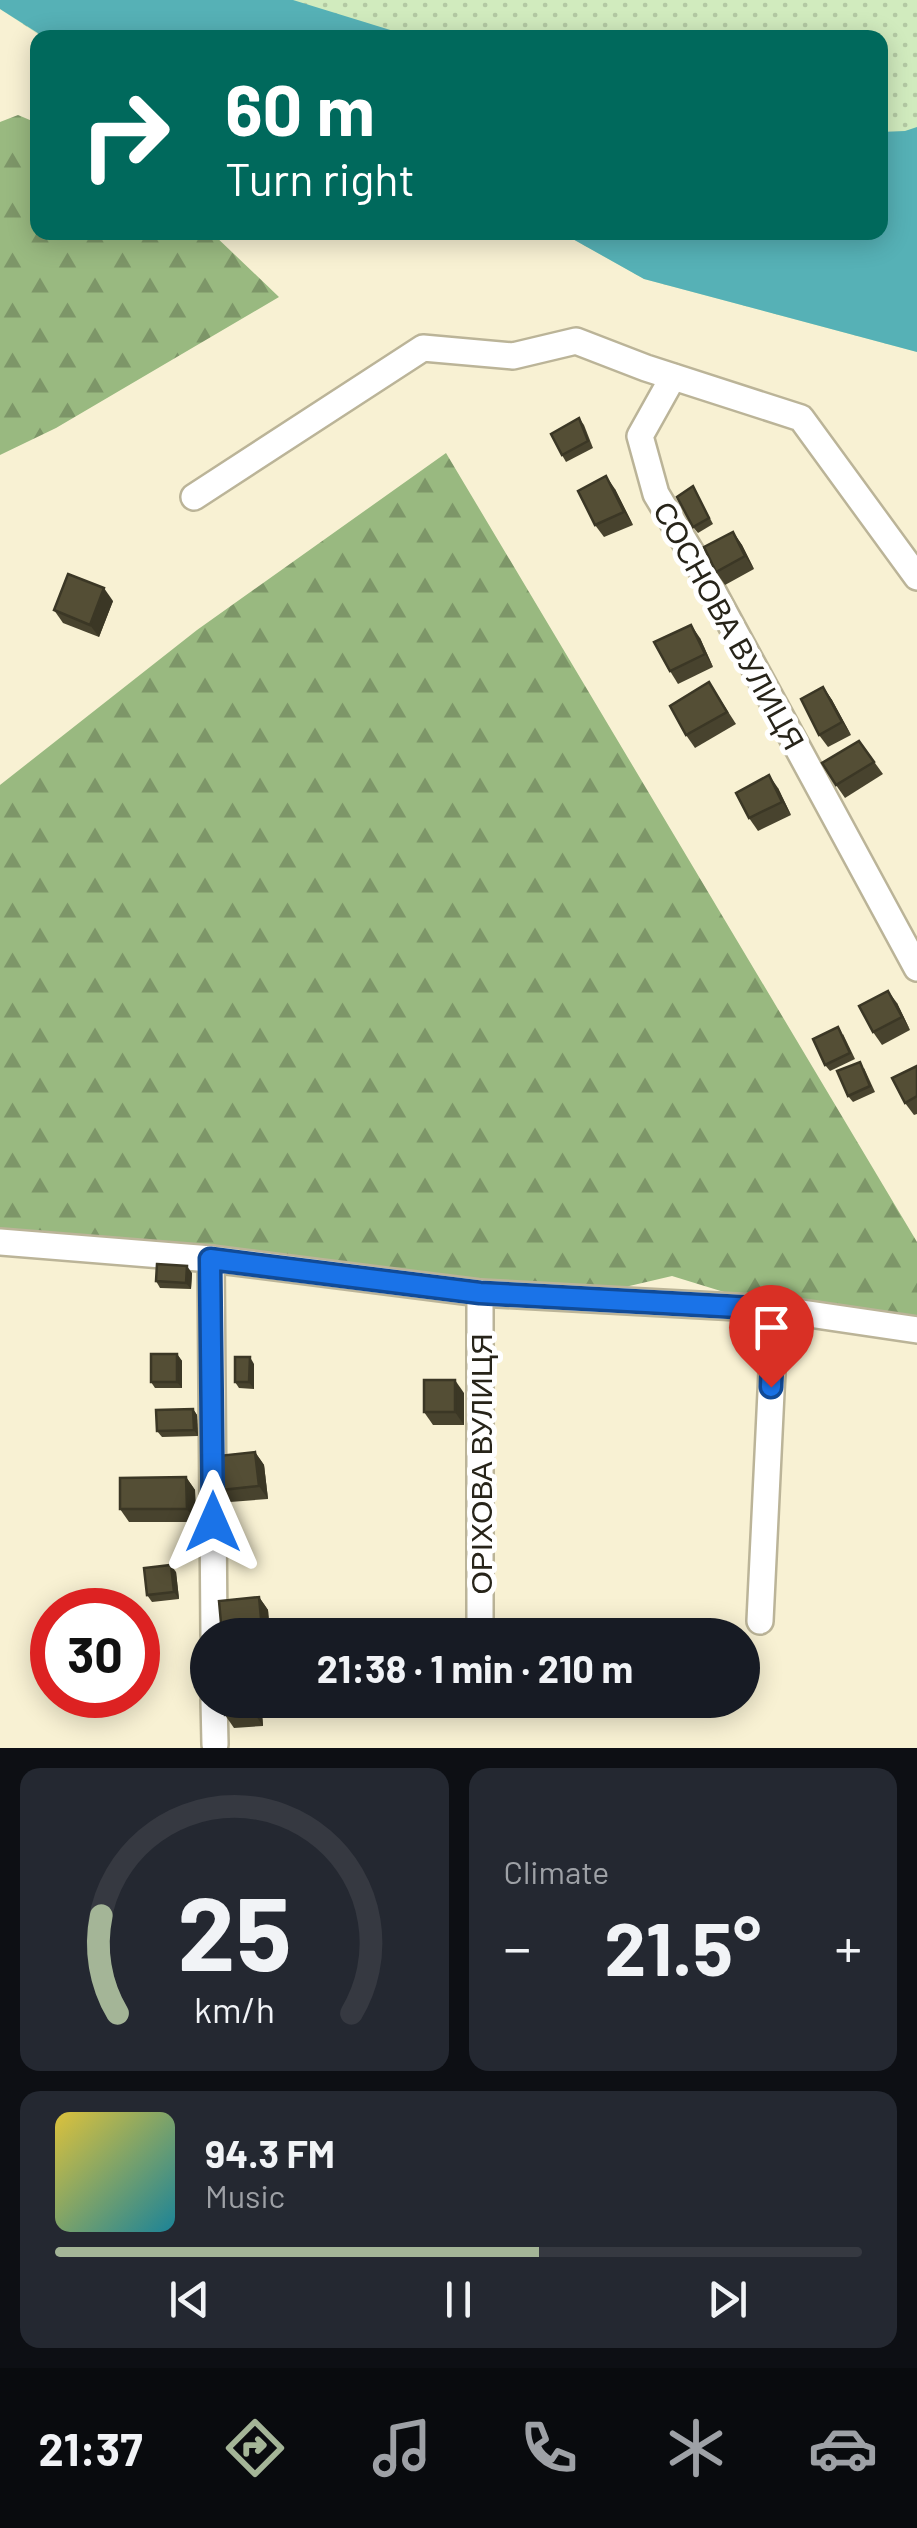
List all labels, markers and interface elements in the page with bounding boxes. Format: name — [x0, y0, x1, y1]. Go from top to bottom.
text: 60 m — [225, 66, 375, 150]
icon: right — [60, 70, 190, 200]
text: Turn right — [225, 151, 415, 205]
street label: СОСНОВА ВУЛИЦЯ — [647, 495, 813, 755]
pin — [729, 1285, 814, 1388]
icon: arrive — [744, 1300, 799, 1355]
street label: ОРІХОВА ВУЛИЦЯ — [462, 1333, 498, 1595]
position arrow — [161, 1470, 265, 1574]
speed limit sign: 30 — [30, 1588, 160, 1718]
text: 21:38 · 1 min · 210 m — [317, 1645, 633, 1691]
text: Climate — [504, 1852, 609, 1890]
text: 25 — [177, 1867, 291, 1992]
text: 21.5° — [604, 1901, 761, 1991]
text: − — [504, 1913, 531, 1979]
text: + — [834, 1913, 862, 1979]
text: km/h — [194, 1987, 275, 2030]
text: 94.3 FM — [205, 2130, 335, 2176]
text: Music — [205, 2176, 285, 2214]
icon: previous — [162, 2272, 217, 2327]
icon: pause — [431, 2272, 486, 2327]
icon: next — [700, 2272, 755, 2327]
icon: directions — [220, 2413, 290, 2483]
icon: music — [367, 2413, 437, 2483]
icon: phone — [514, 2413, 584, 2483]
icon: climate — [661, 2413, 731, 2483]
icon: car — [808, 2413, 878, 2483]
text: 21:37 — [39, 2421, 142, 2475]

